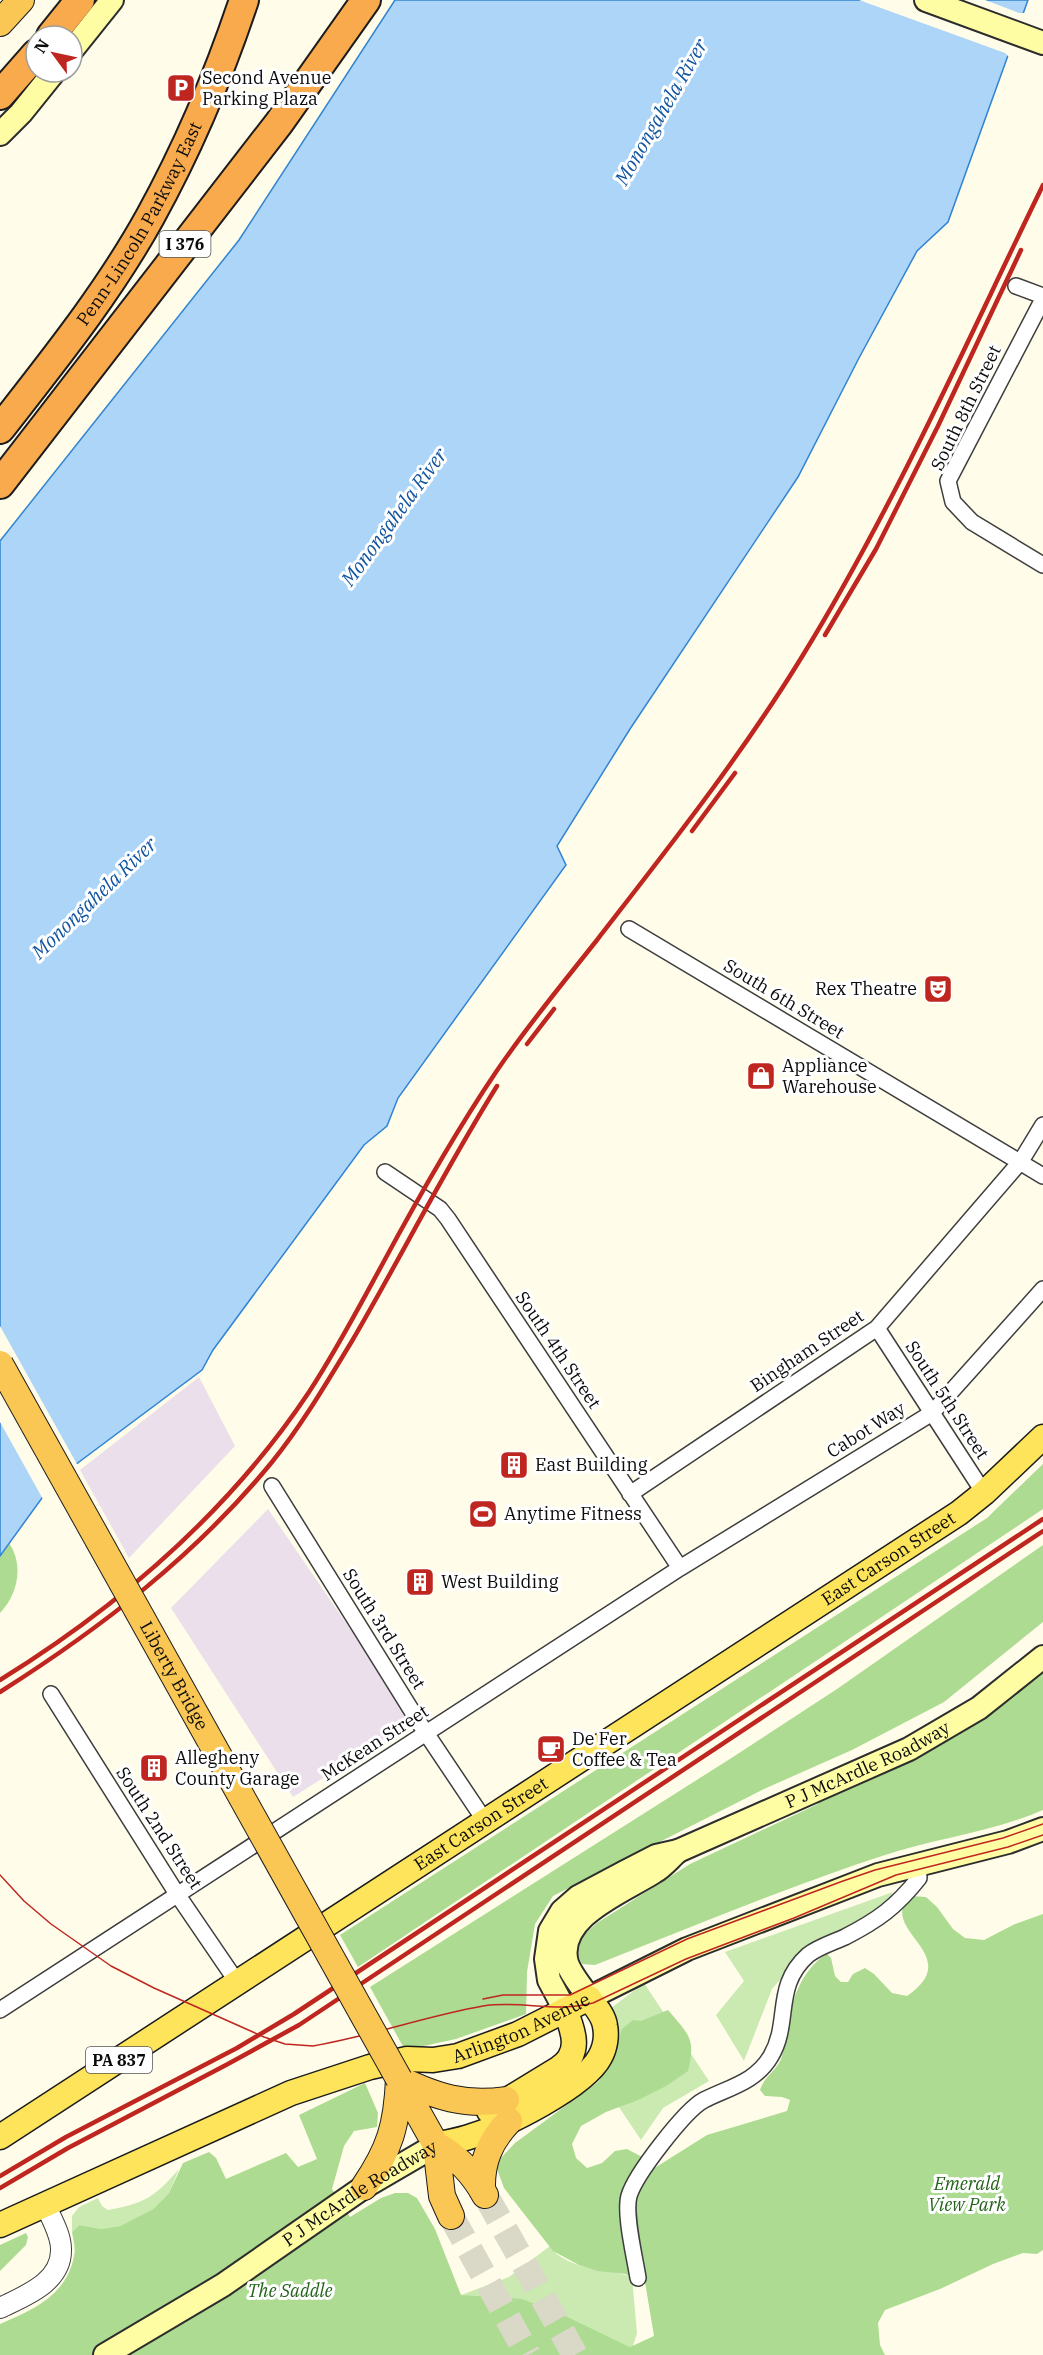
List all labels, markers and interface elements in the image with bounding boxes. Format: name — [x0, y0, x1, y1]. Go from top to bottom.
north arrow — [24, 24, 84, 84]
water label: Monongahela River — [607, 33, 714, 191]
text: N — [30, 35, 53, 57]
place label: Second Avenue Parking Plaza — [202, 66, 331, 110]
parking icon: Second Avenue Parking Plaza — [165, 72, 197, 104]
street label: Penn-Lincoln Parkway East — [71, 118, 207, 330]
road number: I 376 — [160, 231, 210, 257]
street label: South 8th Street — [925, 341, 1006, 474]
water label: Monongahela River — [334, 441, 454, 592]
water label: Monongahela River — [24, 830, 163, 965]
street label: South 6th Street — [720, 953, 849, 1044]
theatre icon: Rex Theatre — [922, 973, 954, 1005]
place label: Rex Theatre — [815, 977, 917, 1000]
place label: Appliance Warehouse — [782, 1054, 877, 1098]
shop icon: Appliance Warehouse — [745, 1060, 777, 1092]
street label: South 4th Street — [511, 1287, 606, 1413]
street label: Bingham Street — [746, 1304, 868, 1397]
street label: South 5th Street — [901, 1336, 994, 1463]
street label: Cabot Way — [822, 1396, 910, 1463]
building icon: East Building — [498, 1449, 530, 1481]
place label: East Building — [535, 1453, 648, 1476]
sports icon: Anytime Fitness — [467, 1498, 499, 1530]
place label: Anytime Fitness — [504, 1502, 642, 1525]
street label: East Carson Street — [817, 1507, 960, 1610]
street label: South 3rd Street — [338, 1564, 431, 1693]
building icon: West Building — [404, 1566, 436, 1598]
place label: West Building — [441, 1570, 559, 1593]
street label: Liberty Bridge — [135, 1617, 214, 1734]
street label: McKean Street — [317, 1699, 433, 1786]
street label: P J McArdle Roadway — [781, 1715, 954, 1813]
place label: De Fer Coffee & Tea — [572, 1727, 677, 1771]
cafe icon: De Fer Coffee & Tea — [535, 1733, 567, 1765]
place label: Allegheny County Garage — [175, 1746, 299, 1790]
building icon: Allegheny County Garage — [138, 1752, 170, 1784]
street label: South 2nd Street — [111, 1762, 208, 1893]
street label: East Carson Street — [410, 1772, 552, 1875]
street label: Arlington Avenue — [449, 1987, 594, 2068]
road number: PA 837 — [86, 2047, 152, 2073]
street label: P J McArdle Roadway — [278, 2135, 441, 2251]
park label: Emerald View Park — [928, 2172, 1006, 2216]
park label: The Saddle — [248, 2279, 333, 2302]

